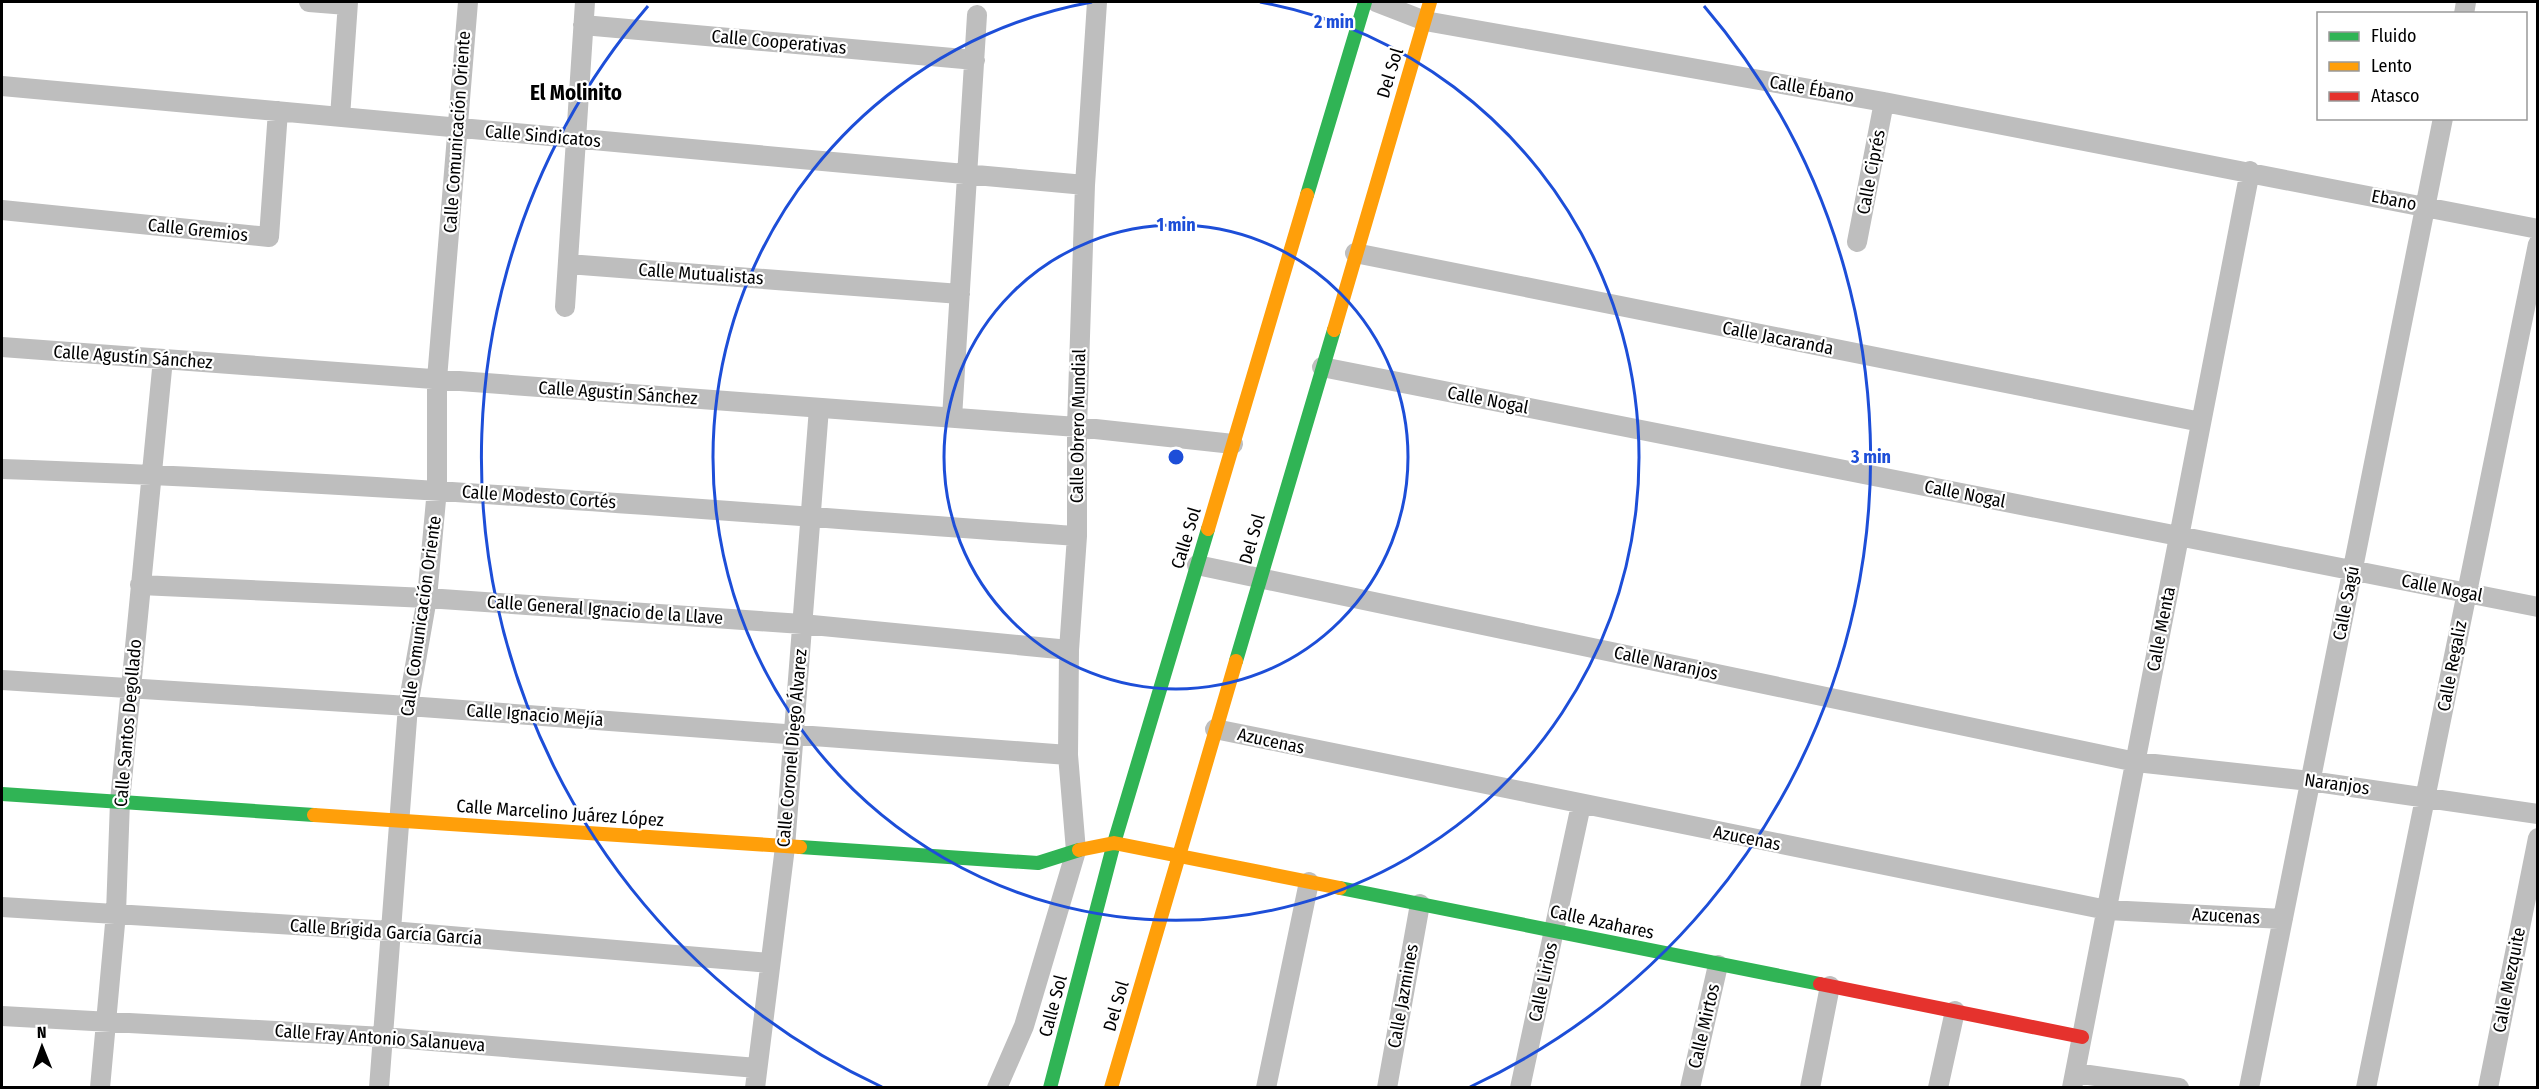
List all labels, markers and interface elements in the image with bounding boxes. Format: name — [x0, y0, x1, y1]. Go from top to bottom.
text: 2 min — [1313, 11, 1354, 33]
legend — [2317, 12, 2527, 120]
street label: Calle Cooperativas — [711, 25, 848, 59]
text: Fluido — [2371, 25, 2417, 47]
street label: Calle Comunicación Oriente — [439, 30, 475, 234]
street label: Del Sol — [1372, 45, 1408, 101]
text: Lento — [2371, 55, 2412, 77]
street label: Calle Ébano — [1768, 70, 1856, 107]
district label: El Molinito — [530, 80, 622, 106]
text: Atasco — [2371, 85, 2419, 107]
street label: Calle Sindicatos — [484, 120, 602, 152]
street label: Calle Ciprés — [1852, 128, 1890, 216]
street label: Ebano — [2370, 185, 2418, 215]
street label: Calle Gremios — [147, 214, 250, 246]
text: 1 min — [1156, 214, 1196, 236]
street label: Calle Mutualistas — [638, 259, 765, 289]
street label: Calle Jacaranda — [1721, 316, 1836, 360]
street label: Calle Agustín Sánchez — [53, 340, 213, 374]
street label: Calle Obrero Mundial — [1066, 348, 1090, 503]
street label: Calle Agustín Sánchez — [538, 376, 698, 410]
street label: Calle Nogal — [1446, 381, 1531, 419]
text: 3 min — [1850, 446, 1891, 468]
centre of rings — [1166, 447, 1186, 467]
street label: Calle Nogal — [1923, 475, 2008, 513]
street label: Calle Modesto Cortés — [461, 481, 617, 513]
street label: Calle Sol — [1166, 504, 1206, 571]
street label: Del Sol — [1234, 511, 1270, 567]
street label: Calle Comunicación Oriente — [396, 514, 446, 718]
street label: Calle Sagú — [2328, 564, 2364, 642]
street label: Calle Nogal — [2400, 569, 2485, 607]
street label: Calle Menta — [2142, 585, 2180, 673]
street label: Calle General Ignacio de la Llave — [486, 591, 724, 629]
street label: Calle Regaliz — [2432, 619, 2472, 713]
street label: Calle Santos Degollado — [110, 638, 146, 808]
street label: Calle Naranjos — [1612, 641, 1720, 685]
street label: Calle Coronel Diego Álvarez — [771, 648, 812, 848]
street label: Calle Ignacio Mejía — [466, 699, 604, 731]
street label: Azucenas — [1235, 723, 1307, 759]
street label: Naranjos — [2303, 769, 2371, 799]
street label: Calle Marcelino Juárez López — [456, 795, 664, 831]
street label: Azucenas — [1712, 821, 1783, 855]
street label: Calle Azahares — [1548, 900, 1656, 944]
street label: Azucenas — [2191, 903, 2261, 929]
street label: Calle Brígida García García — [289, 914, 483, 950]
street label: Calle Mezquite — [2488, 925, 2530, 1035]
street label: Calle Lirios — [1524, 940, 1562, 1024]
street label: Calle Jazmines — [1383, 942, 1423, 1050]
street label: Calle Sol — [1034, 972, 1072, 1039]
street label: Del Sol — [1098, 978, 1134, 1034]
street label: Calle Mirtos — [1684, 981, 1725, 1071]
north arrow — [12, 1017, 72, 1077]
street label: Calle Fray Antonio Salanueva — [274, 1020, 486, 1056]
text: N — [37, 1023, 47, 1042]

